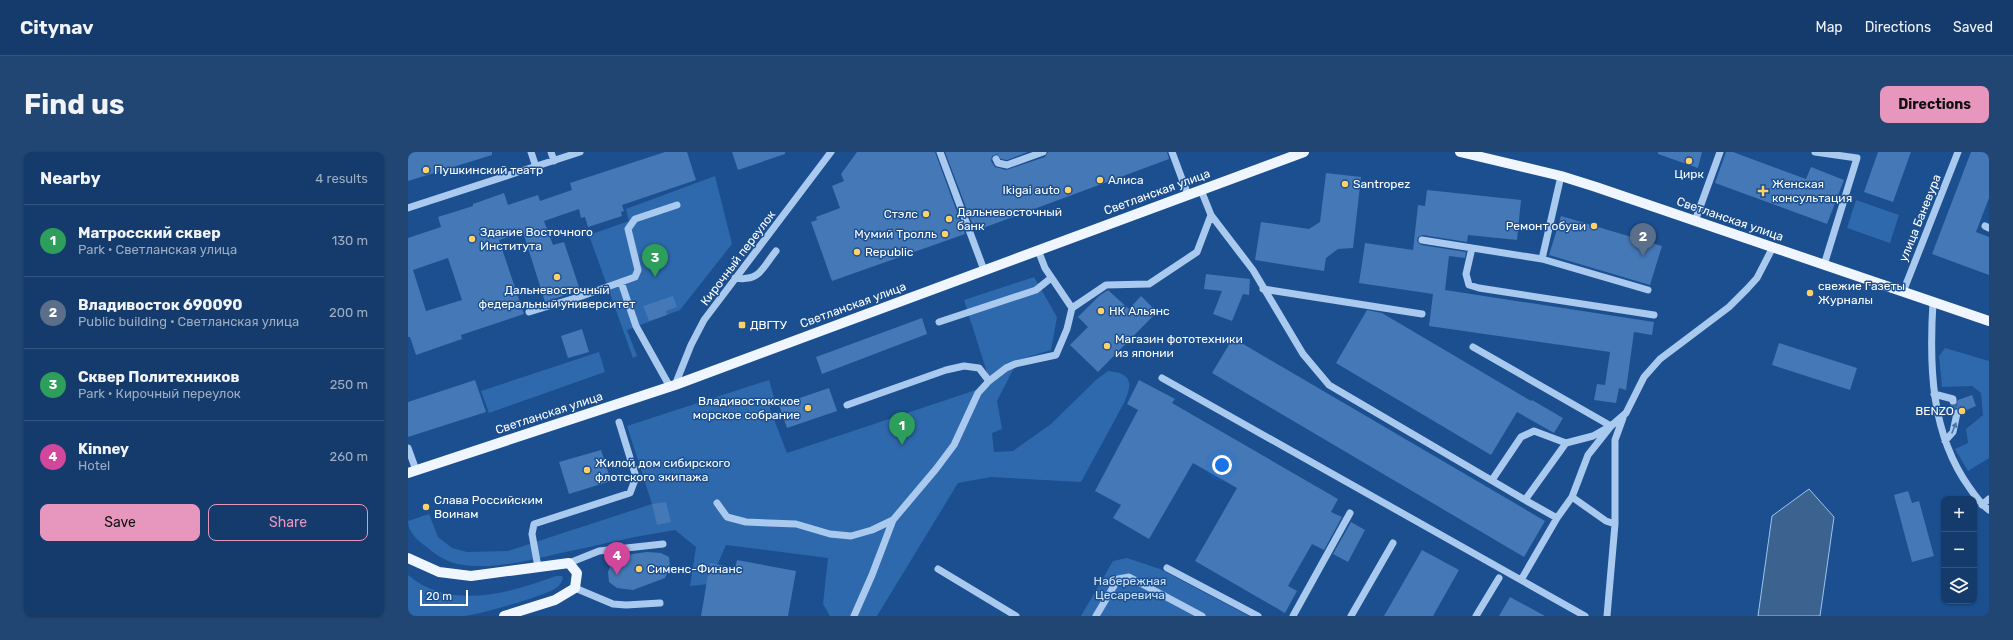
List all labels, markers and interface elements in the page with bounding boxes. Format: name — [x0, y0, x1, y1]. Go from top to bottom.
text: Citynav — [20, 16, 93, 39]
text: Map — [1816, 19, 1843, 36]
text: Directions — [1865, 19, 1931, 36]
text: Saved — [1953, 19, 1993, 36]
button: Directions — [1880, 86, 1989, 123]
text: Find us — [24, 88, 124, 121]
marker: Цирк — [1684, 156, 1694, 166]
place label: Пушкинский театр — [434, 163, 543, 177]
marker: Пушкинский театр — [421, 165, 431, 175]
street label: Светланская улица — [1102, 166, 1212, 218]
place label: Цирк — [1674, 167, 1704, 181]
text: Nearby — [40, 168, 101, 188]
text: 4 results — [315, 171, 368, 186]
street label: улица Баневура — [1896, 172, 1944, 264]
place label: Алиса — [1108, 173, 1144, 187]
marker: Алиса — [1095, 175, 1105, 185]
place label: Santropez — [1353, 177, 1410, 191]
place label: Женская консультация — [1772, 177, 1852, 205]
marker: Santropez — [1340, 179, 1350, 189]
place label: Ikigai auto — [1003, 183, 1060, 197]
marker: Ikigai auto — [1063, 185, 1073, 195]
marker: Женская консультация — [1757, 185, 1769, 197]
street label: Светланская улица — [1675, 194, 1785, 244]
place label: Дальневосточный банк — [957, 205, 1062, 233]
street label: Кирочный переулок — [698, 207, 779, 308]
place label: Стэлс — [884, 207, 918, 221]
marker: Стэлс — [921, 209, 931, 219]
marker: Дальневосточный банк — [944, 214, 954, 224]
place label: Ремонт обуви — [1506, 219, 1586, 233]
marker: Ремонт обуви — [1589, 221, 1599, 231]
pin: 2 — [1630, 223, 1656, 256]
text: Матросский сквер — [78, 224, 221, 242]
place label: Здание Восточного Института — [480, 225, 593, 253]
place label: Мумий Тролль — [854, 227, 937, 241]
marker: Мумий Тролль — [940, 229, 950, 239]
text: 1 — [50, 233, 56, 248]
text: 130 m — [332, 233, 368, 248]
marker: Здание Восточного Института — [467, 234, 477, 244]
text: Park · Светланская улица — [78, 242, 237, 257]
pin: 3 — [642, 244, 668, 277]
place label: Republic — [865, 245, 914, 259]
marker: Republic — [852, 247, 862, 257]
marker: Дальневосточный федеральный университет — [552, 272, 562, 282]
street label: Светланская улица — [798, 279, 908, 331]
place label: свежие Газеты Журналы — [1818, 279, 1905, 307]
place label: Дальневосточный федеральный университет — [479, 283, 635, 311]
marker: свежие Газеты Журналы — [1805, 288, 1815, 298]
text: Владивосток 690090 — [78, 296, 243, 314]
place label: НК Альянс — [1109, 304, 1170, 318]
text: 2 — [49, 305, 57, 320]
text: 200 m — [329, 305, 368, 320]
marker: НК Альянс — [1096, 306, 1106, 316]
text: Public building · Светланская улица — [78, 314, 299, 329]
place label: ДВГТУ — [750, 318, 788, 332]
marker: ДВГТУ — [737, 320, 747, 330]
place label: Магазин фототехники из японии — [1115, 332, 1243, 360]
marker: Магазин фототехники из японии — [1102, 341, 1112, 351]
text: Сквер Политехников — [78, 368, 240, 386]
text: 3 — [49, 377, 57, 392]
text: 250 m — [330, 377, 368, 392]
text: Park · Кирочный переулок — [78, 386, 241, 401]
street label: Светланская улица — [494, 389, 604, 437]
place label: Владивостокское морское собрание — [693, 394, 800, 422]
marker: Владивостокское морское собрание — [803, 403, 813, 413]
place label: BENZO — [1915, 404, 1954, 418]
marker: BENZO — [1957, 406, 1967, 416]
pin: 1 — [889, 412, 915, 445]
one-way arrow — [1950, 422, 1957, 434]
text: Kinney — [78, 440, 129, 458]
text: 4 — [49, 449, 57, 464]
text: 260 m — [330, 449, 368, 464]
your location — [1212, 455, 1232, 475]
place label: Жилой дом сибирского флотского экипажа — [595, 456, 731, 484]
text: Hotel — [78, 458, 110, 473]
marker: Жилой дом сибирского флотского экипажа — [582, 465, 592, 475]
place label: Слава Российским Воинам — [434, 493, 543, 521]
map controls — [1941, 496, 1977, 604]
button: + — [1941, 496, 1977, 532]
marker: Слава Российским Воинам — [421, 502, 431, 512]
button: Save — [40, 504, 200, 541]
button: Share — [208, 504, 368, 541]
button: − — [1941, 532, 1977, 568]
pin: 4 — [604, 542, 630, 575]
place label: Сименс-Финанс — [647, 562, 743, 576]
marker: Сименс-Финанс — [634, 564, 644, 574]
button: layers — [1941, 568, 1977, 604]
park label: Набережная Цесаревича — [1094, 574, 1166, 602]
scale bar — [420, 588, 468, 607]
text: 20 m — [426, 590, 452, 603]

